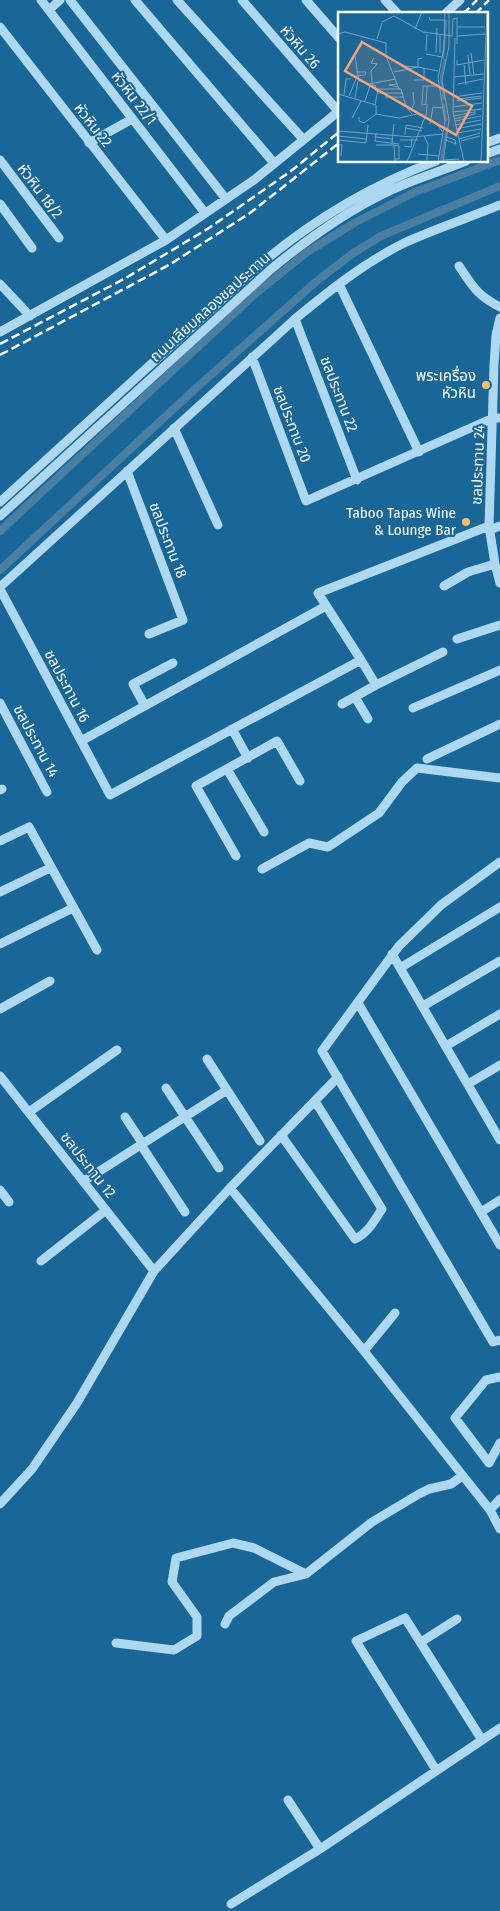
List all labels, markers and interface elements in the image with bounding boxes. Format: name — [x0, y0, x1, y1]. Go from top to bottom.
inset map — [338, 12, 488, 162]
street label: หัวหิน 26 — [276, 22, 324, 72]
street label: หัวหิน 22/1 — [108, 68, 160, 128]
street label: หัวหิน 22 — [70, 99, 116, 151]
street label: หัวหิน 18/2 — [14, 160, 67, 222]
street label: ถนนเลียบคลองชลประทาน — [146, 248, 274, 366]
street label: ชลประทาน 22 — [316, 354, 362, 435]
place label: พระเครื่อง หัวหิน — [416, 365, 476, 402]
marker: พระเครื่อง หัวหิน — [480, 379, 492, 391]
street label: ชลประทาน 20 — [269, 383, 315, 465]
street label: ชลประทาน 24 — [468, 425, 488, 505]
street label: ชลประทาน 18 — [145, 500, 191, 580]
place label: Taboo Tapas Wine & Lounge Bar — [346, 504, 457, 539]
marker: Taboo Tapas Wine & Lounge Bar — [460, 516, 472, 528]
street label: ชลประทาน 16 — [40, 647, 94, 725]
street label: ชลประทาน 14 — [9, 702, 63, 780]
street label: ชลประทาน 12 — [57, 1128, 120, 1202]

